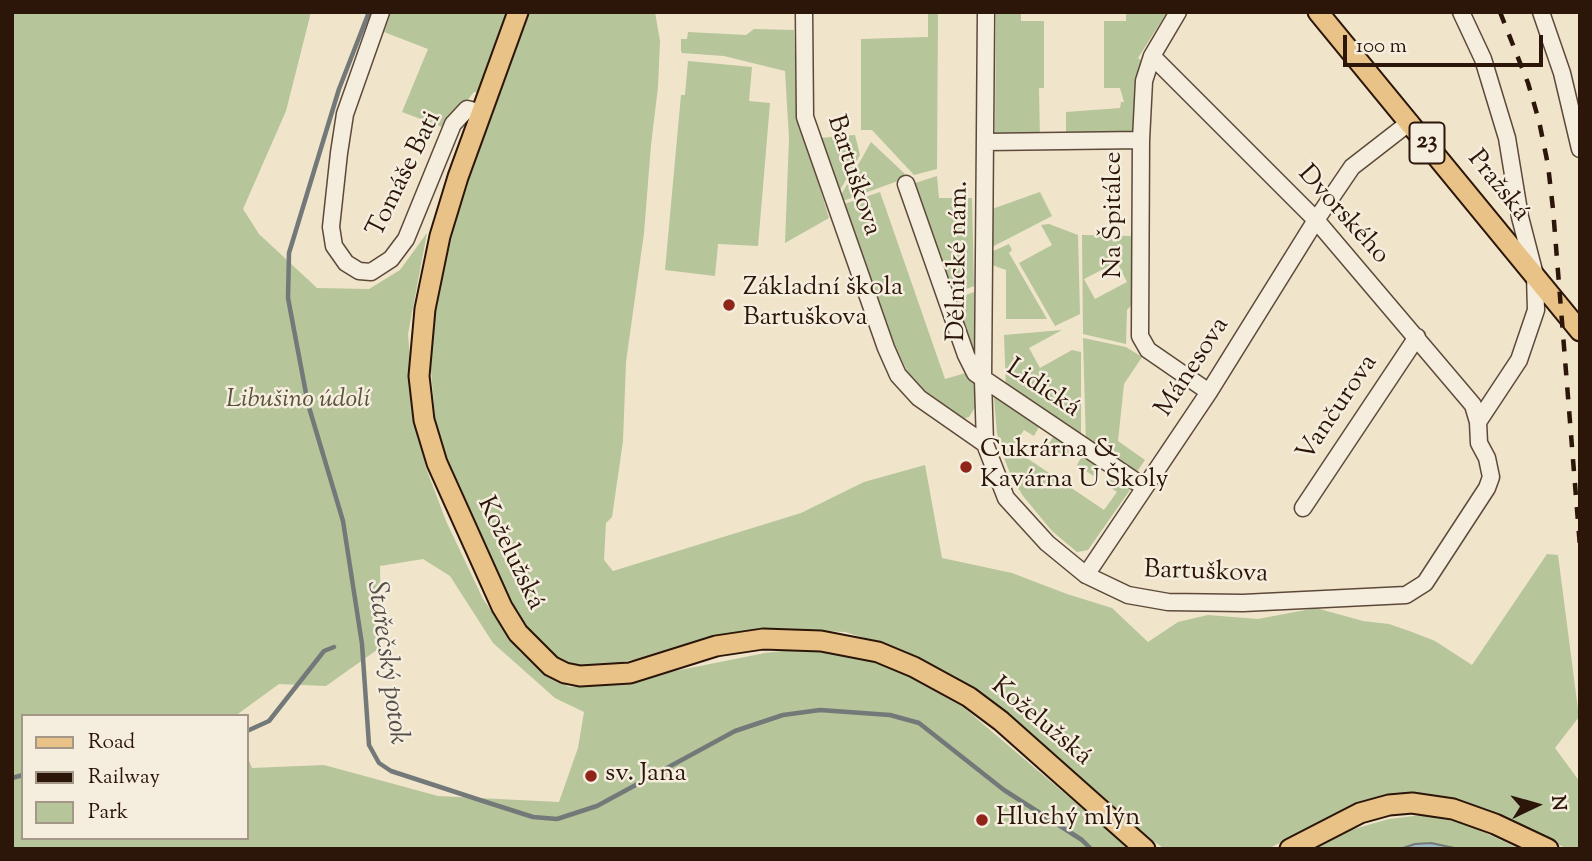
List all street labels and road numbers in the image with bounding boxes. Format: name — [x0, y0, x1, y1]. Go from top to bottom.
street label: Tomáše Bati — [362, 107, 450, 243]
street label: Bartuškova — [818, 112, 886, 240]
road number: 23 — [1410, 122, 1444, 163]
street label: Pražská — [1459, 145, 1535, 229]
street label: Na Špitálce — [1100, 151, 1132, 279]
street label: Dvorského — [1289, 160, 1395, 272]
street label: Dělnické nám. — [943, 180, 977, 342]
street label: Mánesova — [1150, 312, 1238, 424]
street label: Vančurova — [1292, 350, 1386, 468]
street label: Lidická — [999, 354, 1085, 426]
street label: Koželužská — [468, 492, 550, 616]
street label: Bartuškova — [1143, 556, 1269, 592]
street label: Koželužská — [983, 672, 1097, 774]

